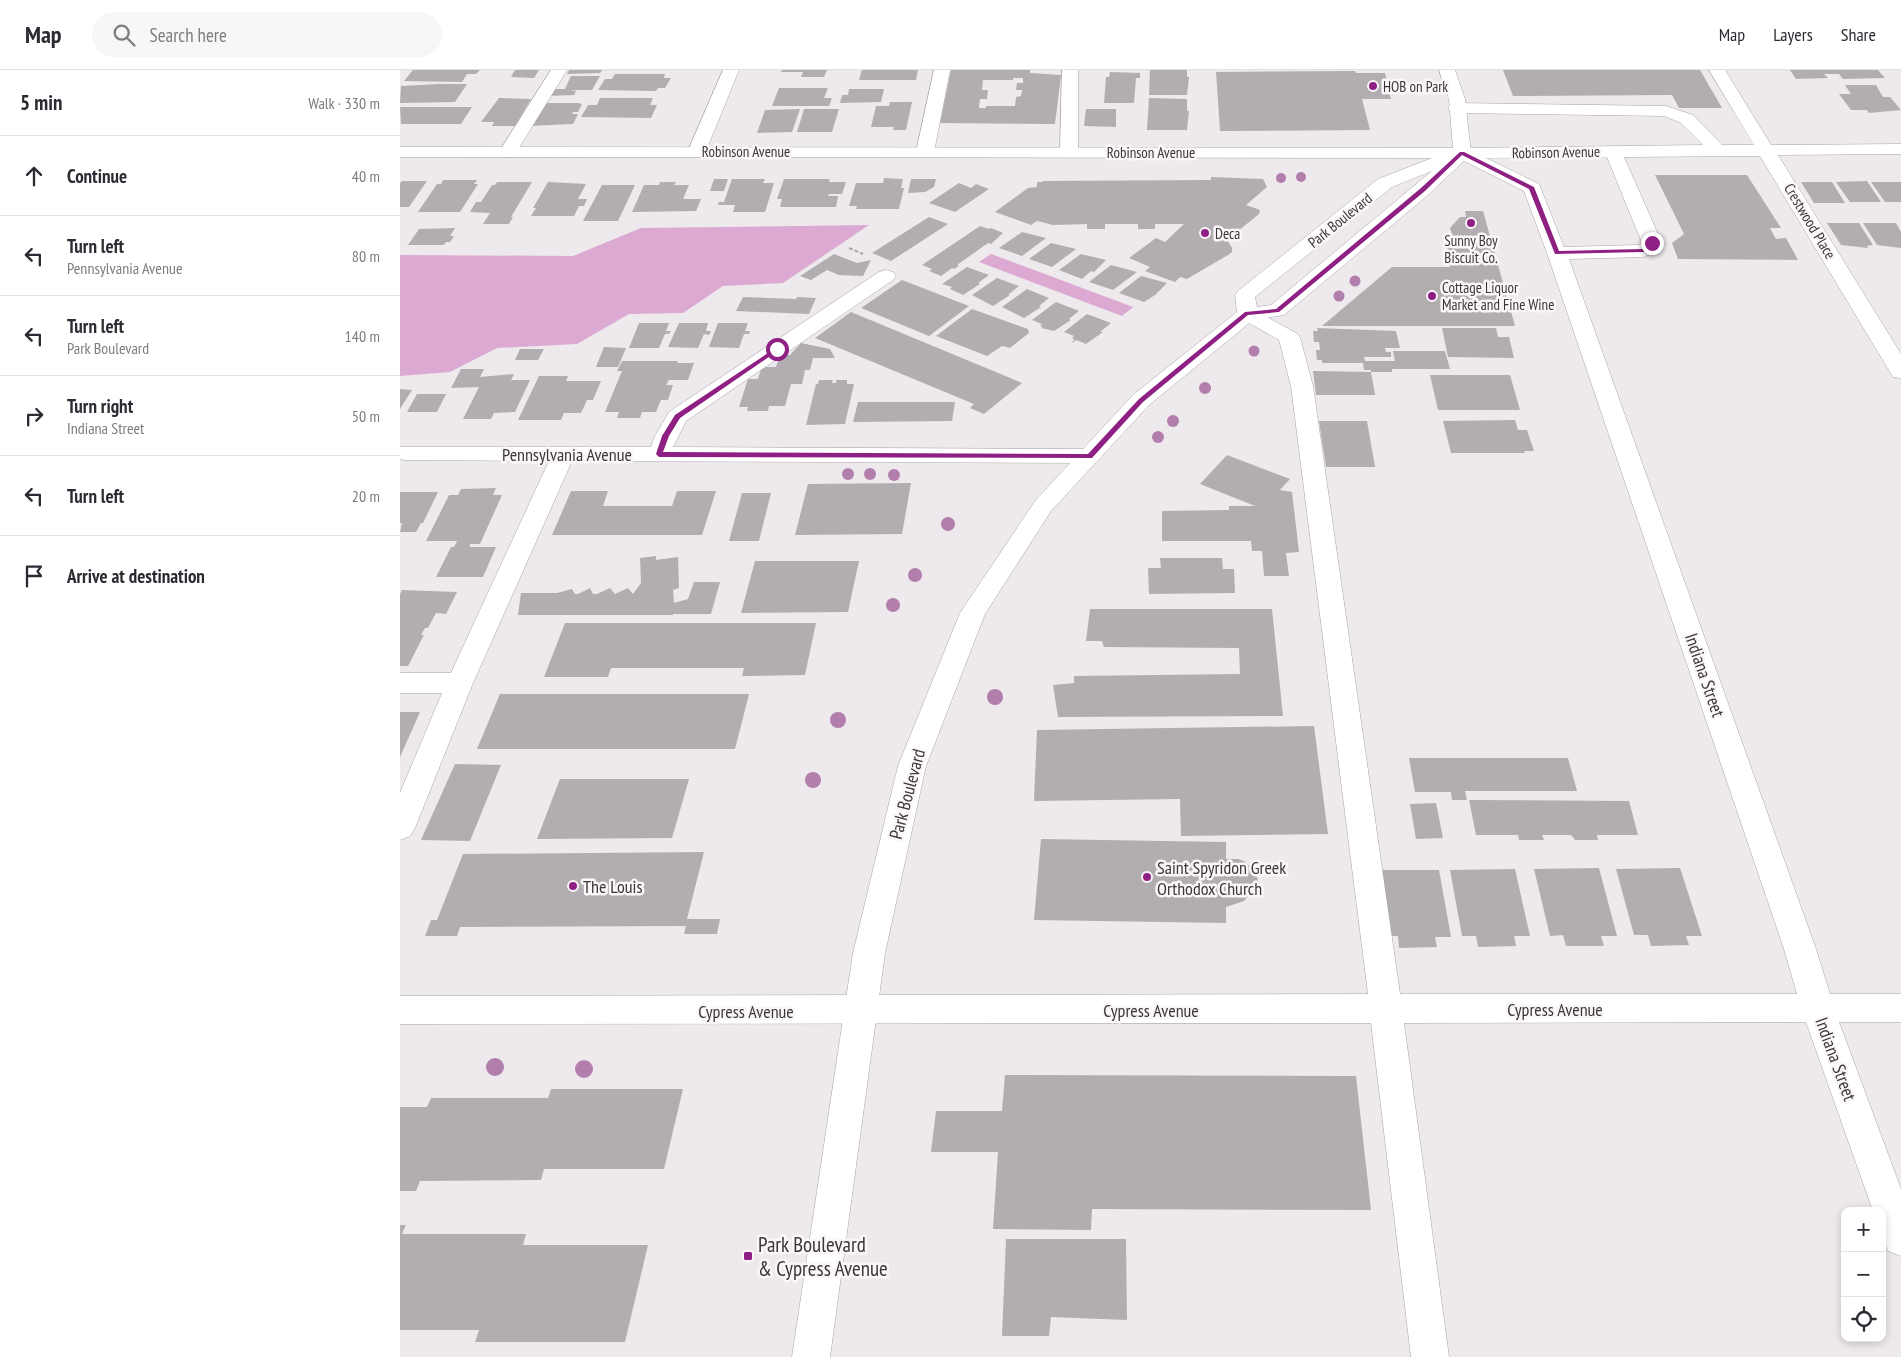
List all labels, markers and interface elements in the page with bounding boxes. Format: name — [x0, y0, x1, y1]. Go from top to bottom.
search box — [92, 12, 442, 57]
text: Map — [25, 19, 62, 50]
icon: search — [110, 21, 138, 49]
text: Search here — [150, 23, 227, 47]
text: Map — [1719, 23, 1745, 46]
text: Layers — [1773, 23, 1813, 46]
text: Share — [1841, 23, 1876, 46]
place label: HOB on Park — [1383, 77, 1448, 96]
marker: HOB on Park — [1367, 80, 1379, 92]
text: 5 min — [20, 89, 62, 116]
text: Walk · 330 m — [308, 93, 380, 113]
street label: Robinson Avenue — [702, 142, 790, 161]
street label: Robinson Avenue — [1512, 142, 1600, 162]
street label: Robinson Avenue — [1107, 143, 1195, 162]
icon: ahead — [20, 162, 48, 190]
text: Continue — [67, 164, 127, 188]
text: 40 m — [352, 166, 380, 186]
street label: Crestwood Place — [1780, 180, 1840, 262]
street label: Park Boulevard — [1304, 188, 1376, 252]
marker: Sunny Boy Biscuit Co. — [1465, 217, 1477, 229]
place label: Deca — [1215, 224, 1240, 243]
marker: Deca — [1199, 227, 1211, 239]
place label: Sunny Boy Biscuit Co. — [1444, 231, 1498, 267]
route end — [1641, 232, 1664, 255]
text: Turn left — [67, 234, 124, 258]
icon: left — [20, 242, 48, 270]
text: 80 m — [352, 246, 380, 266]
text: Pennsylvania Avenue — [67, 258, 183, 278]
place label: Cottage Liquor Market and Fine Wine — [1442, 278, 1554, 314]
marker: Cottage Liquor Market and Fine Wine — [1426, 290, 1438, 302]
text: Turn left — [67, 314, 124, 338]
icon: left — [20, 322, 48, 350]
text: 140 m — [345, 326, 380, 346]
text: Park Boulevard — [67, 338, 149, 358]
route start — [766, 338, 789, 361]
text: Turn right — [67, 394, 133, 418]
icon: right — [20, 402, 48, 430]
text: 50 m — [352, 406, 380, 426]
text: Indiana Street — [67, 418, 145, 438]
street label: Pennsylvania Avenue — [502, 443, 632, 466]
icon: left — [20, 482, 48, 510]
text: Turn left — [67, 484, 124, 508]
text: 20 m — [352, 486, 380, 506]
icon: arrive — [20, 562, 48, 590]
text: Arrive at destination — [67, 564, 205, 588]
street label: Indiana Street — [1680, 630, 1730, 720]
street label: Park Boulevard — [884, 746, 930, 842]
place label: Saint Spyridon Greek Orthodox Church — [1157, 856, 1286, 900]
marker: Saint Spyridon Greek Orthodox Church — [1141, 871, 1153, 883]
place label: The Louis — [583, 875, 642, 898]
marker: The Louis — [567, 880, 579, 892]
street label: Cypress Avenue — [1507, 998, 1603, 1021]
street label: Cypress Avenue — [1103, 999, 1199, 1022]
street label: Cypress Avenue — [698, 1000, 794, 1023]
street label: Indiana Street — [1810, 1014, 1862, 1104]
map controls — [1841, 1207, 1886, 1342]
button: + — [1841, 1207, 1886, 1252]
place label: Park Boulevard & Cypress Avenue — [758, 1231, 888, 1282]
marker: Park Boulevard & Cypress Avenue — [742, 1250, 754, 1262]
button: − — [1841, 1252, 1886, 1297]
button: locate — [1841, 1297, 1886, 1342]

